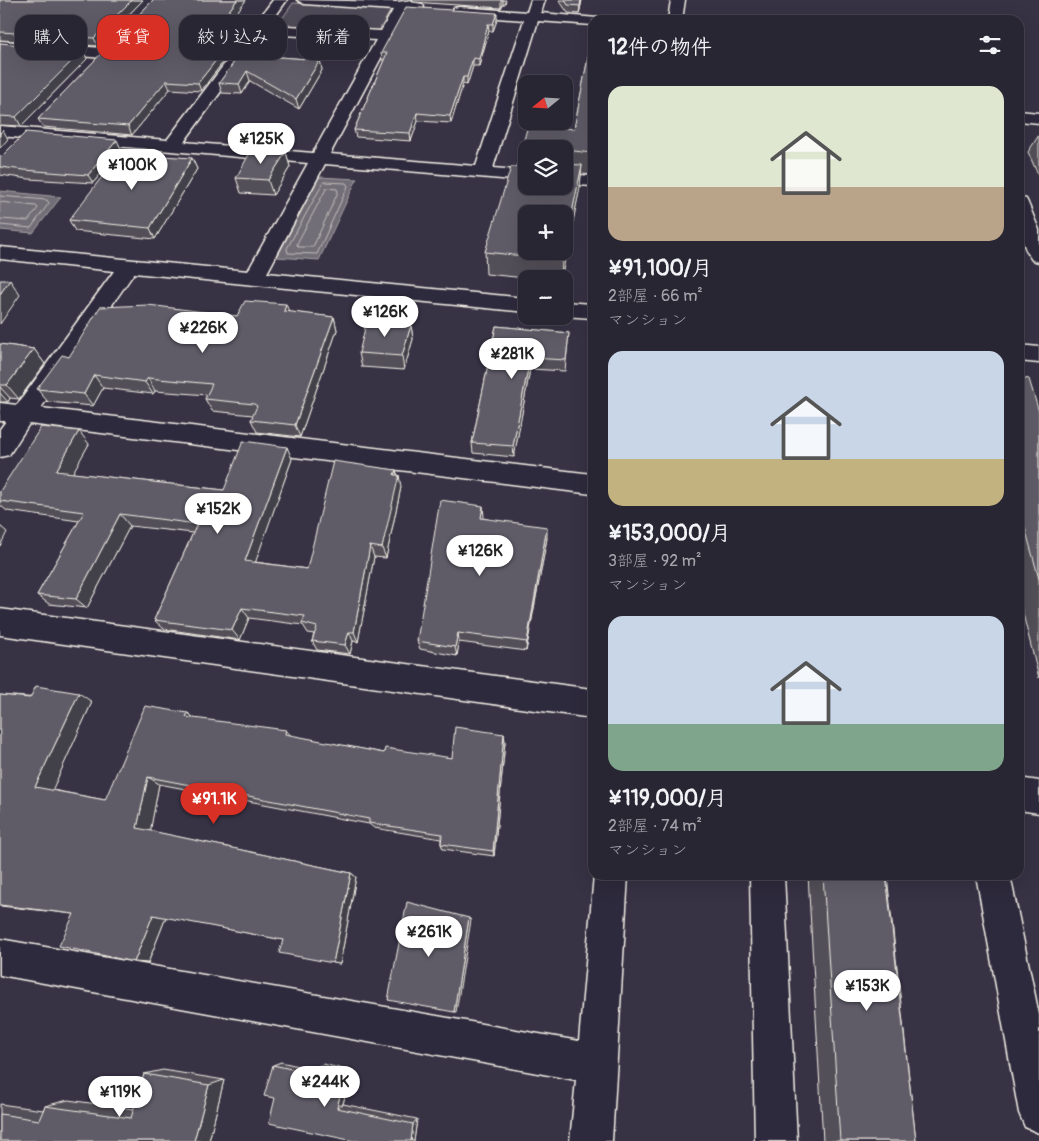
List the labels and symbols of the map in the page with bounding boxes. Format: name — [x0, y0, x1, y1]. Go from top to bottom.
north arrow — [518, 75, 572, 130]
pin: ¥125K — [226, 122, 296, 165]
pin: ¥100K — [97, 148, 167, 191]
pin: ¥126K — [350, 296, 420, 338]
pin: ¥226K — [168, 312, 238, 354]
pin: ¥281K — [477, 338, 547, 380]
pin: ¥152K — [183, 492, 253, 535]
pin: ¥126K — [445, 534, 515, 577]
pin: ¥91.1K — [173, 782, 255, 825]
pin: ¥261K — [394, 916, 464, 958]
pin: ¥153K — [832, 970, 902, 1012]
pin: ¥244K — [290, 1066, 360, 1108]
pin: ¥119K — [85, 1076, 155, 1118]

